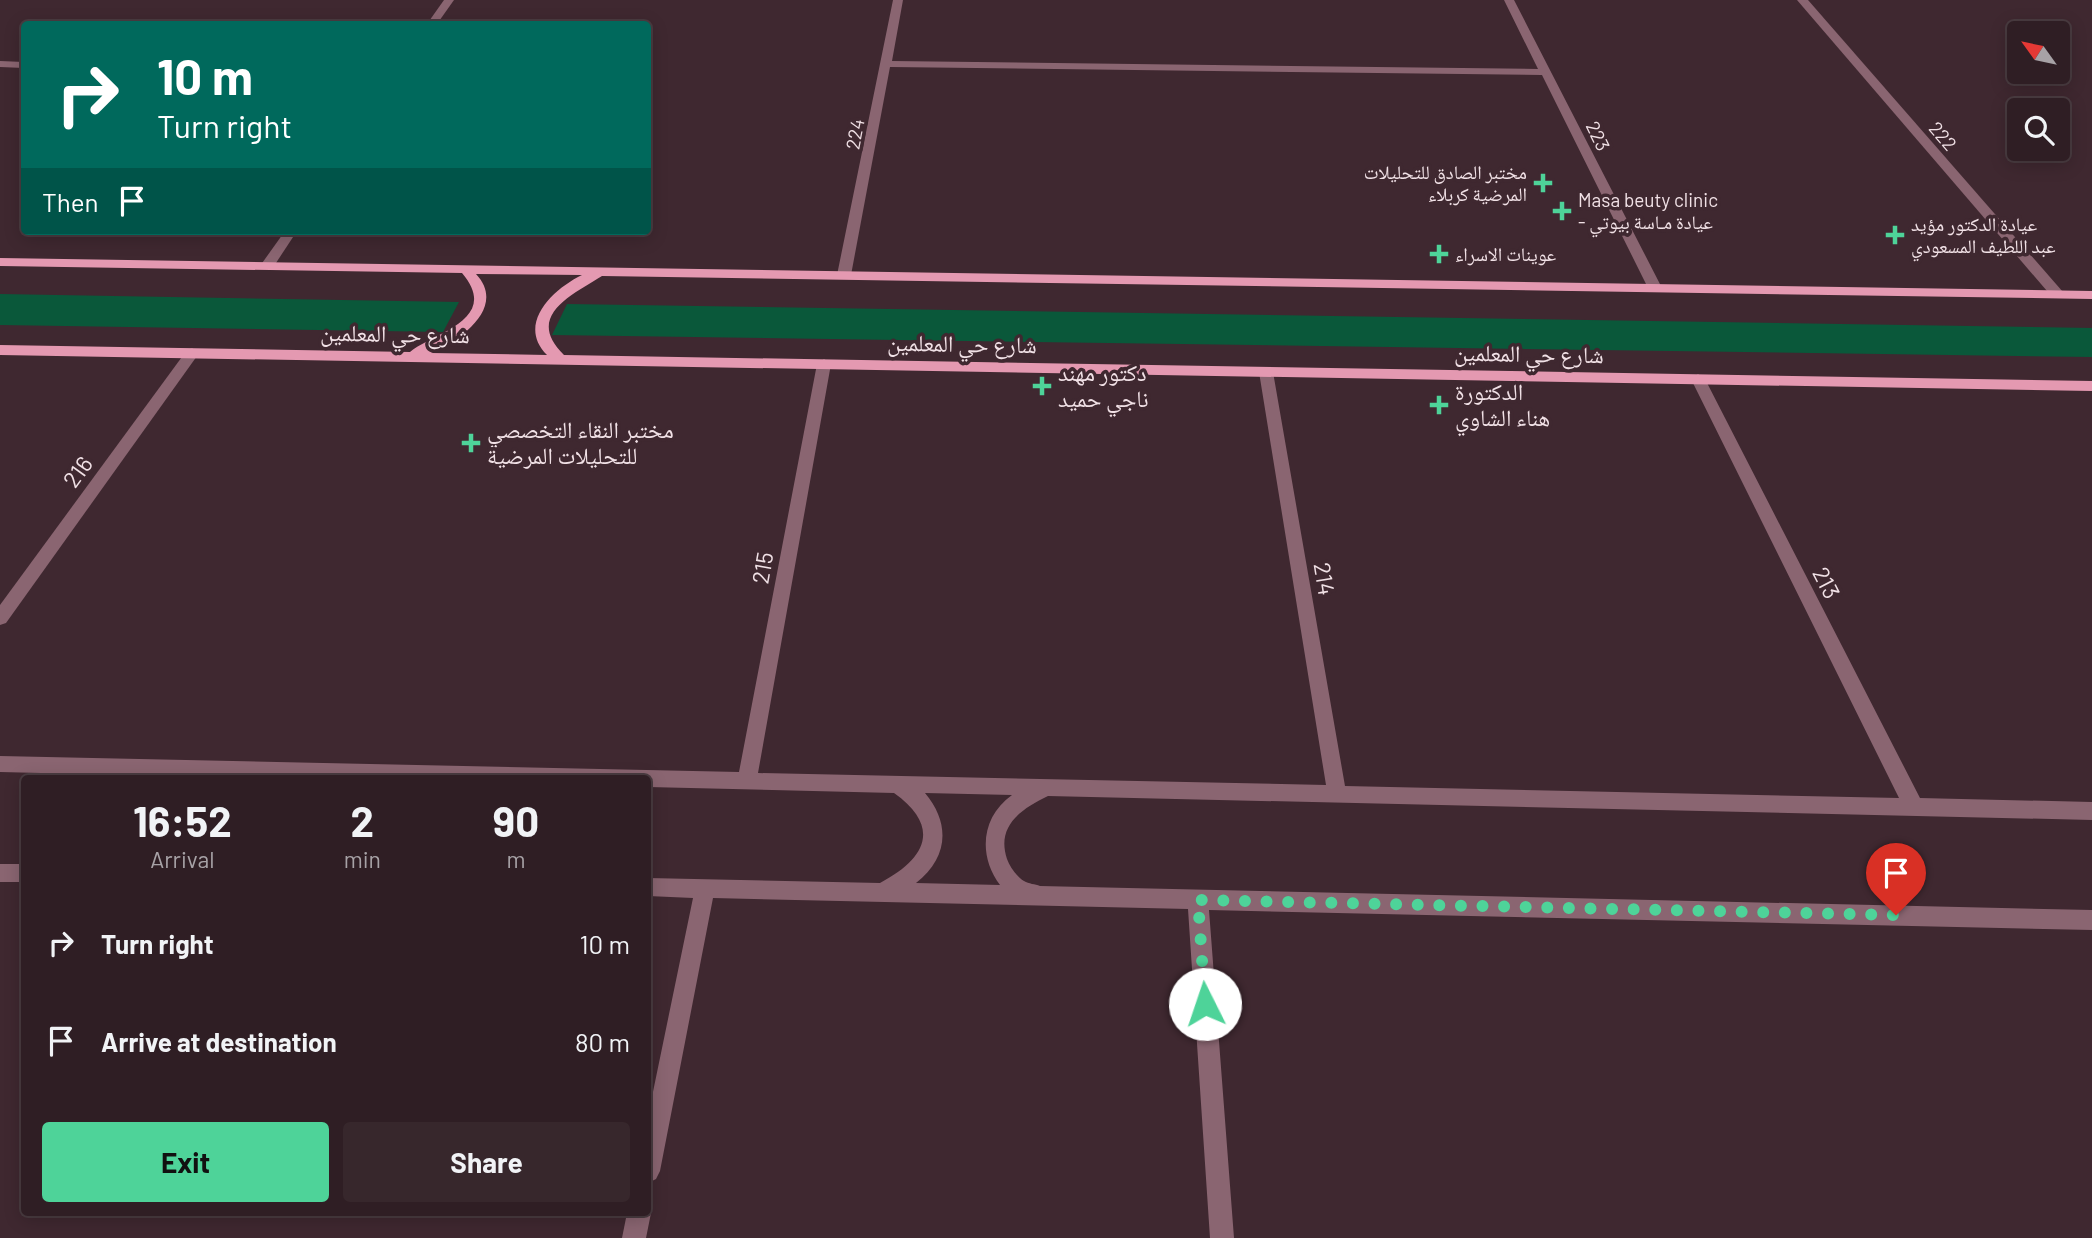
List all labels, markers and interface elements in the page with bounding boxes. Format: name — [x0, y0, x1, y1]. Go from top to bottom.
north arrow — [2007, 21, 2070, 84]
map controls — [2007, 21, 2070, 161]
text: 10 m — [157, 46, 253, 105]
icon: right — [42, 49, 133, 140]
button: search — [2007, 98, 2070, 161]
text: Turn right — [157, 106, 292, 144]
street label: 224 — [840, 117, 869, 151]
street label: 223 — [1582, 117, 1615, 154]
street label: 222 — [1925, 117, 1962, 155]
place label: مختبر الصادق للتحليلات المرضية كربلاء — [1364, 160, 1527, 206]
marker: مختبر الصادق للتحليلات المرضية كربلاء — [1533, 173, 1553, 193]
icon: arrive — [113, 182, 151, 220]
text: Then — [42, 186, 99, 217]
place label: Masa beuty clinic - عيادة مـاسة بيوتي — [1578, 188, 1718, 238]
marker: Masa beuty clinic - عيادة مـاسة بيوتي — [1552, 201, 1572, 221]
place label: عيادة الدكتور مؤيد عبد اللطيف المسعودي — [1911, 212, 2056, 262]
marker: عيادة الدكتور مؤيد عبد اللطيف المسعودي — [1885, 225, 1905, 245]
place label: عوينات الاسراء — [1455, 242, 1557, 266]
marker: عوينات الاسراء — [1429, 244, 1449, 264]
street label: شارع حي المعلمين — [320, 318, 470, 354]
street label: شارع حي المعلمين — [887, 328, 1037, 364]
street label: شارع حي المعلمين — [1454, 338, 1604, 374]
place label: دكتور مهند ناجي حميد — [1058, 358, 1148, 418]
marker: دكتور مهند ناجي حميد — [1032, 376, 1052, 396]
place label: الدكتورة هناء الشاوي — [1455, 377, 1550, 437]
marker: الدكتورة هناء الشاوي — [1429, 395, 1449, 415]
place label: مختبر النقاء التخصصي للتحليلات المرضية — [487, 415, 674, 469]
marker: مختبر النقاء التخصصي للتحليلات المرضية — [461, 433, 481, 453]
street label: 216 — [56, 450, 98, 493]
street label: 215 — [745, 550, 779, 586]
street label: 214 — [1309, 560, 1341, 597]
street label: 213 — [1807, 562, 1847, 603]
text: 16:52 — [133, 795, 232, 845]
text: 2 — [351, 795, 374, 845]
text: 90 — [493, 795, 539, 845]
pin — [1866, 843, 1926, 915]
text: Arrival — [150, 845, 214, 873]
text: min — [344, 845, 381, 873]
text: m — [506, 845, 525, 873]
icon: arrive — [1877, 854, 1915, 892]
icon: right — [42, 924, 80, 962]
text: Turn right — [101, 928, 214, 959]
text: 10 m — [580, 928, 630, 959]
position arrow — [1168, 967, 1242, 1041]
icon: arrive — [42, 1022, 80, 1060]
text: Arrive at destination — [101, 1026, 337, 1057]
text: 80 m — [575, 1026, 630, 1057]
button: Exit — [42, 1122, 329, 1202]
button: Share — [343, 1122, 630, 1202]

